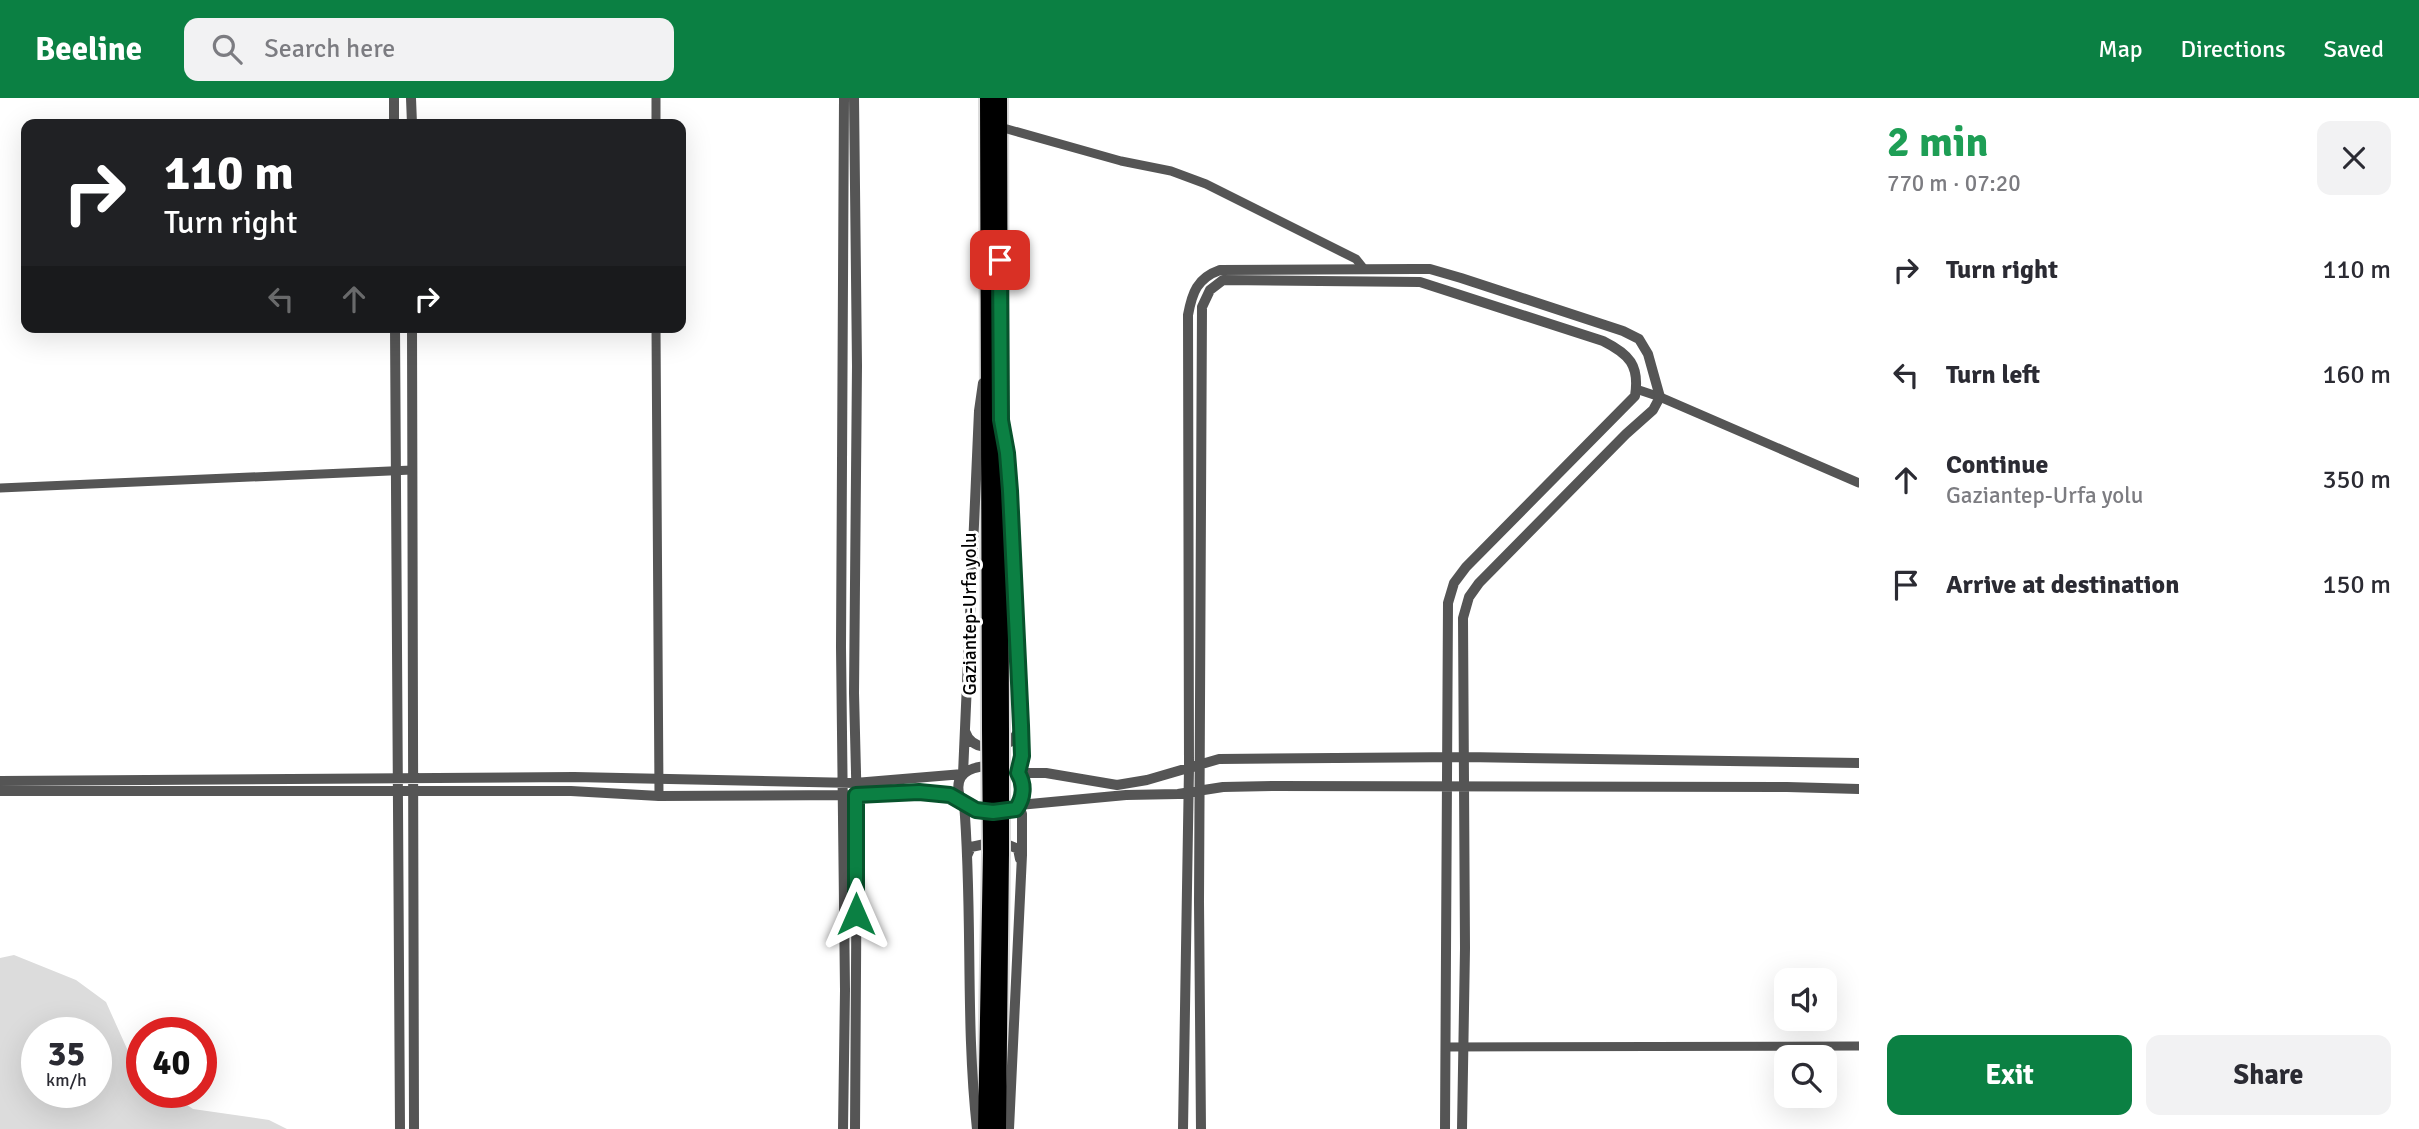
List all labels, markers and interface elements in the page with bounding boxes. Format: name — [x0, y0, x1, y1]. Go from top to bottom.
search box — [184, 18, 674, 81]
text: Beeline — [35, 29, 142, 70]
icon: search — [208, 30, 246, 68]
text: Search here — [264, 33, 395, 65]
text: Map — [2098, 34, 2143, 64]
text: Directions — [2181, 34, 2286, 64]
text: Saved — [2324, 34, 2384, 64]
text: 2 min — [1887, 117, 1988, 168]
button: close — [2317, 121, 2391, 195]
text: 110 m — [164, 143, 294, 203]
icon: right — [49, 147, 140, 238]
text: 770 m · 07:20 — [1887, 169, 2021, 198]
text: Turn right — [164, 203, 297, 242]
pin — [970, 230, 1030, 290]
icon: arrive — [981, 241, 1019, 279]
icon: right — [1887, 251, 1925, 289]
text: Turn right — [1946, 254, 2058, 286]
text: 110 m — [2322, 254, 2391, 286]
icon: left — [262, 280, 300, 318]
icon: ahead — [335, 280, 373, 318]
icon: right — [408, 280, 446, 318]
icon: left — [1887, 356, 1925, 394]
text: Turn left — [1946, 359, 2040, 391]
text: 160 m — [2322, 359, 2391, 391]
text: Continue — [1946, 449, 2048, 481]
icon: ahead — [1887, 461, 1925, 499]
text: 350 m — [2322, 464, 2391, 496]
text: Gaziantep-Urfa yolu — [1946, 481, 2143, 510]
street label: Gaziantep-Urfa yolu — [958, 533, 982, 695]
icon: arrive — [1887, 566, 1925, 604]
text: Arrive at destination — [1946, 569, 2179, 601]
text: 150 m — [2322, 569, 2391, 601]
position arrow — [819, 877, 893, 951]
map controls — [1774, 968, 1837, 1108]
button: sound — [1774, 968, 1837, 1031]
speed limit sign: 40 — [126, 1017, 217, 1108]
text: 35 — [48, 1032, 85, 1075]
button: Exit — [1887, 1035, 2132, 1115]
button: Share — [2146, 1035, 2391, 1115]
button: search — [1774, 1045, 1837, 1108]
text: km/h — [46, 1069, 87, 1091]

